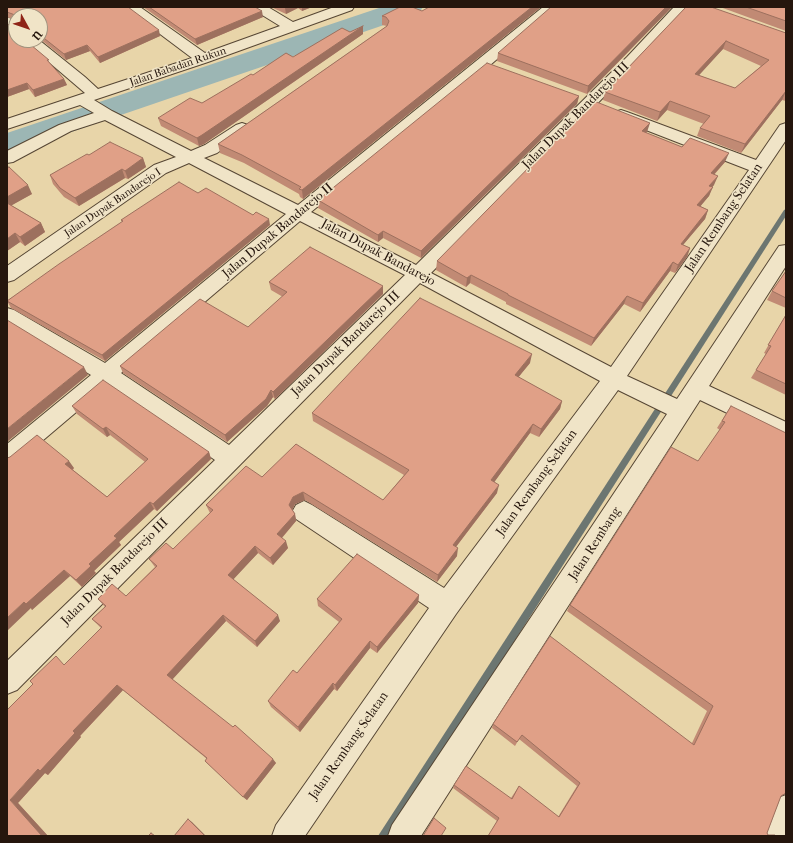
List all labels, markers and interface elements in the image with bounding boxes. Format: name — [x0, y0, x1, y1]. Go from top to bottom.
north arrow — [8, 8, 48, 48]
text: U — [29, 28, 45, 43]
street label: Jalan Babadan Rukun — [128, 44, 228, 90]
street label: Jalan Dupak Bandarejo III — [519, 59, 633, 173]
street label: Jalan Rembang Selatan — [682, 161, 766, 275]
street label: Jalan Dupak Bandarejo I — [62, 166, 164, 240]
street label: Jalan Dupak Bandarejo II — [219, 180, 337, 282]
street label: Jalan Dupak Bandarejo — [318, 216, 438, 290]
street label: Jalan Dupak Bandarejo III — [288, 288, 404, 400]
street label: Jalan Rembang Selatan — [493, 427, 581, 539]
street label: Jalan Rembang — [565, 504, 625, 584]
street label: Jalan Dupak Bandarejo III — [58, 515, 172, 629]
street label: Jalan Rembang Selatan — [306, 689, 392, 803]

